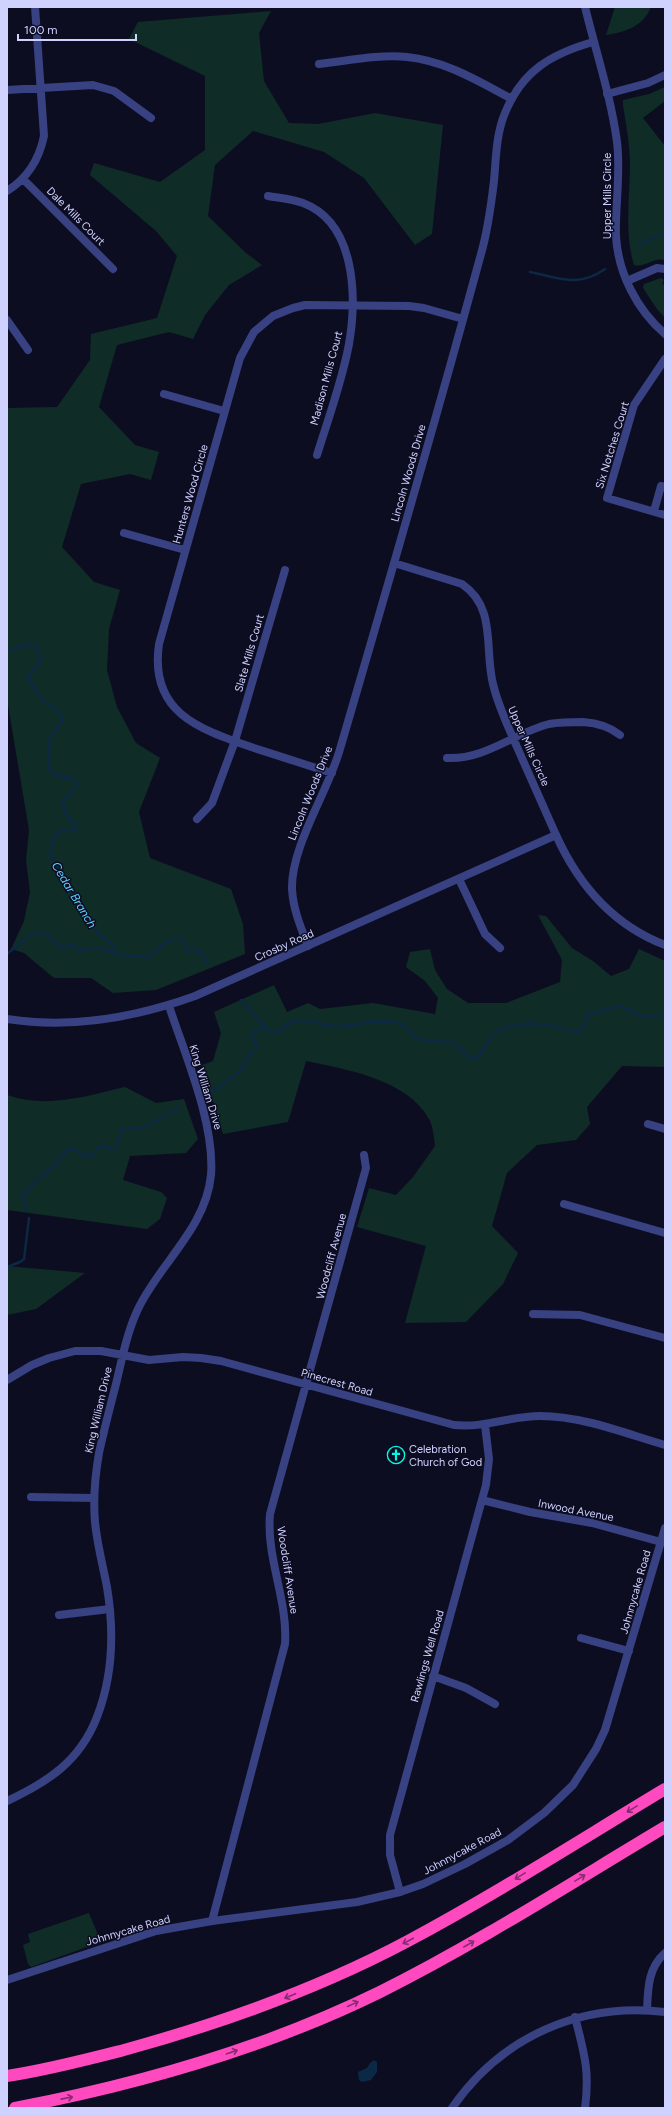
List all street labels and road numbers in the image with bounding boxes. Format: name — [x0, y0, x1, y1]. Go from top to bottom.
street label: Upper Mills Circle — [601, 153, 614, 239]
street label: Dale Mills Court — [44, 184, 108, 248]
street label: Madison Mills Court — [308, 330, 345, 427]
street label: Six Notches Court — [593, 400, 632, 490]
street label: Lincoln Woods Drive — [388, 423, 429, 523]
street label: Hunters Wood Circle — [170, 443, 211, 545]
street label: Slate Mills Court — [232, 613, 267, 694]
street label: Upper Mills Circle — [505, 704, 552, 788]
street label: Lincoln Woods Drive — [286, 744, 335, 842]
street label: Crosby Road — [253, 927, 316, 964]
street label: King William Drive — [186, 1043, 225, 1131]
street label: Woodcliff Avenue — [314, 1212, 349, 1300]
street label: King William Drive — [82, 1366, 115, 1455]
street label: Pinecrest Road — [299, 1366, 374, 1399]
street label: Inwood Avenue — [537, 1497, 615, 1524]
street label: Woodcliff Avenue — [274, 1525, 301, 1615]
street label: Johnnycake Road — [617, 1549, 654, 1636]
street label: Rawlings Well Road — [408, 1608, 447, 1704]
street label: Johnnycake Road — [421, 1825, 504, 1878]
street label: Johnnycake Road — [85, 1912, 172, 1949]

